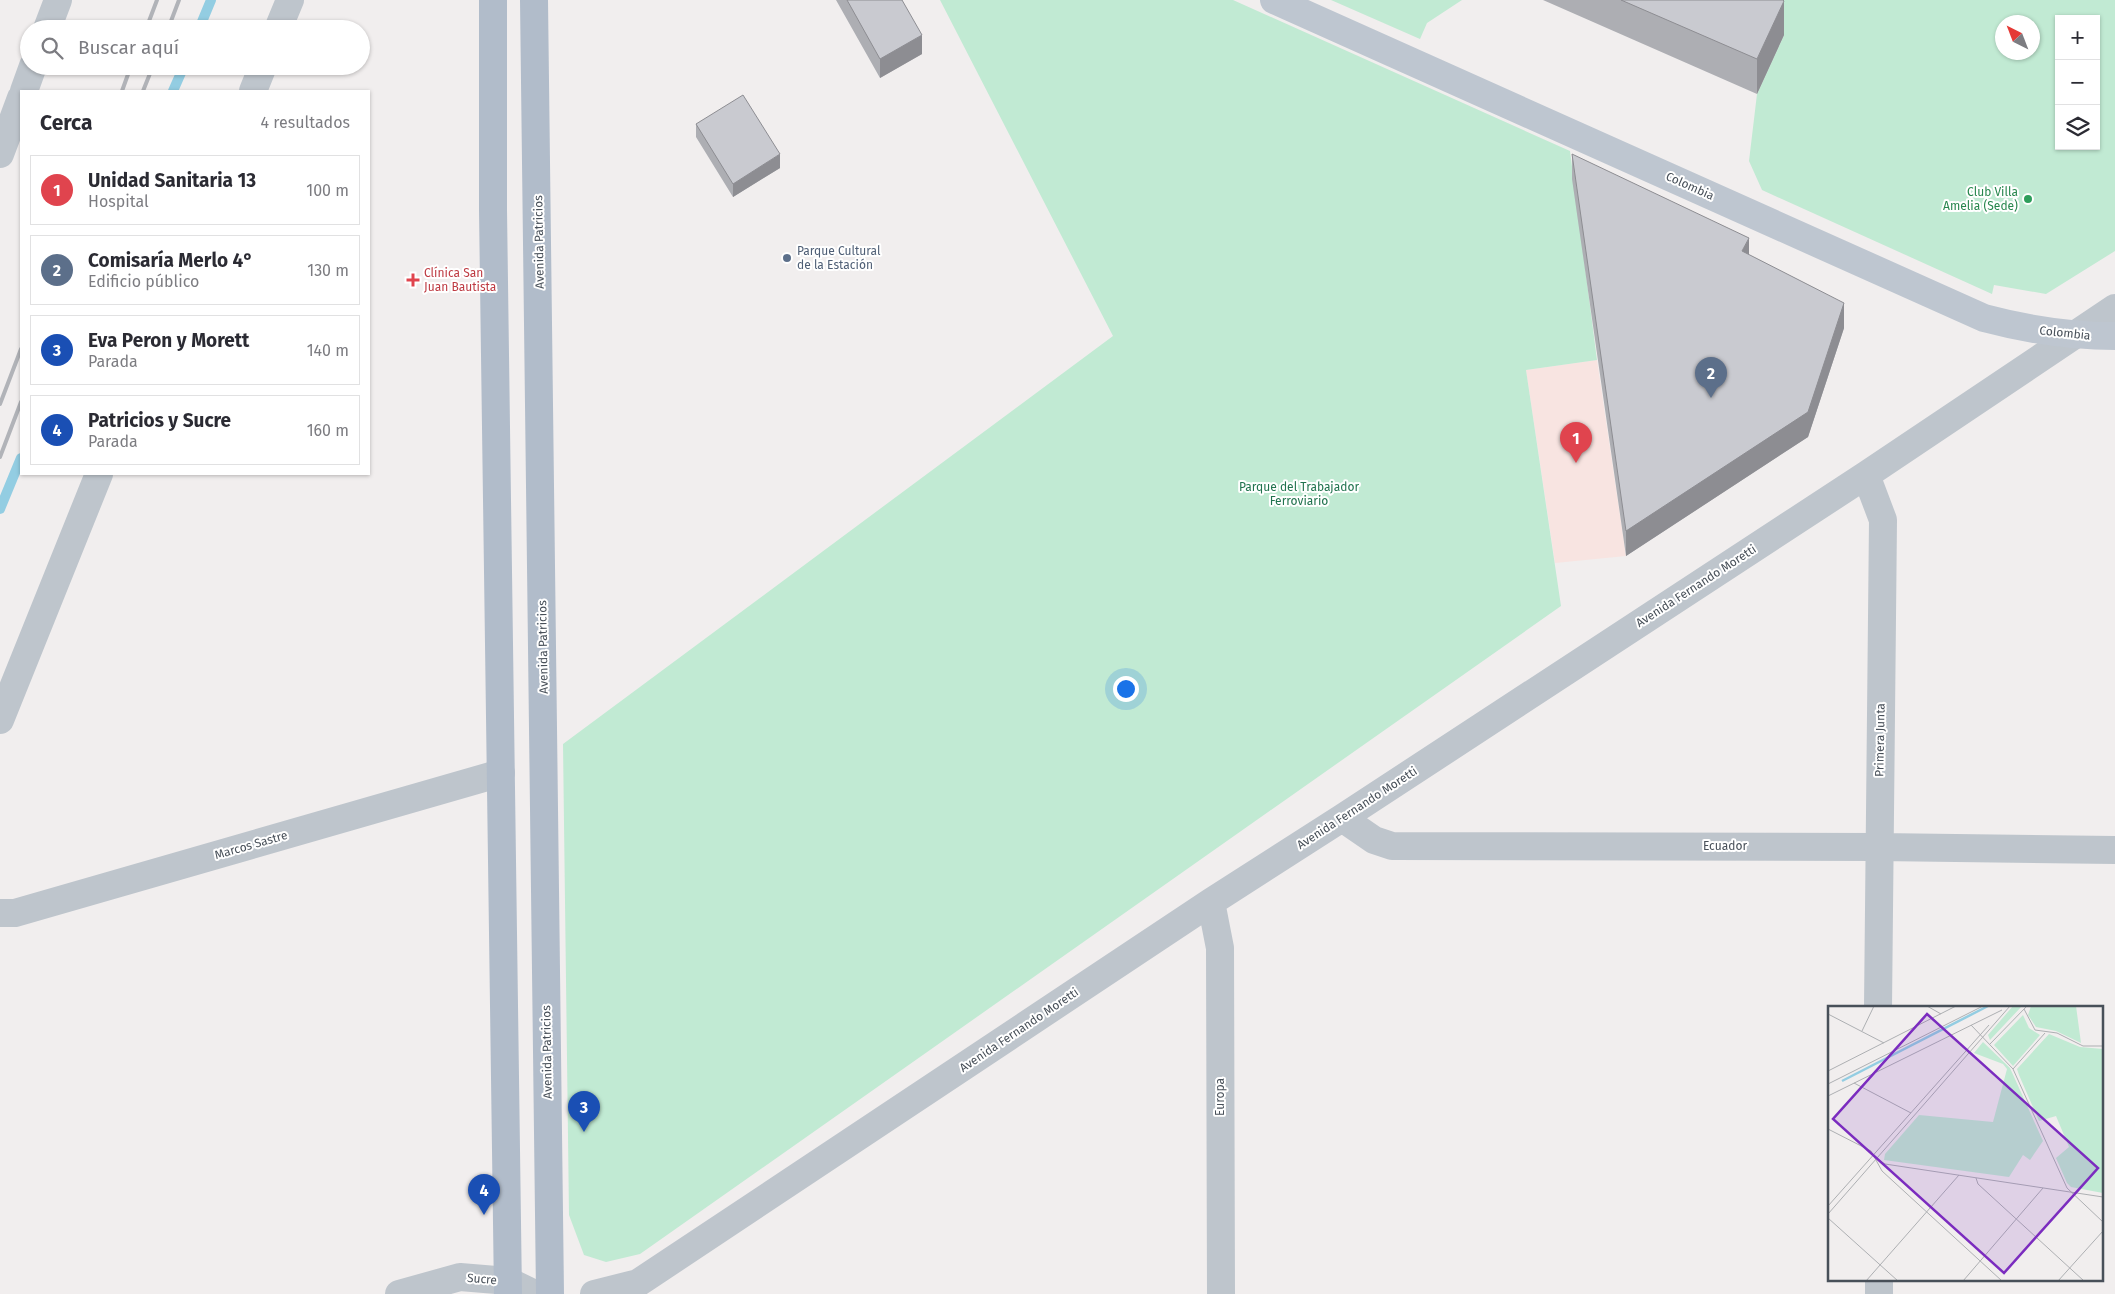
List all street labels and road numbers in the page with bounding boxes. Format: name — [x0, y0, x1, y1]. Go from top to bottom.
street label: Colombia — [1664, 169, 1716, 203]
street label: Avenida Patricios — [531, 195, 547, 289]
street label: Colombia — [2039, 323, 2091, 343]
street label: Avenida Fernando Moretti — [1633, 542, 1759, 630]
street label: Avenida Patricios — [535, 600, 551, 694]
street label: Primera Junta — [1872, 703, 1888, 777]
street label: Avenida Fernando Moretti — [1294, 764, 1420, 852]
street label: Marcos Sastre — [213, 828, 289, 862]
street label: Ecuador — [1703, 839, 1747, 853]
street label: Avenida Fernando Moretti — [957, 985, 1081, 1075]
street label: Avenida Patricios — [539, 1005, 555, 1099]
street label: Europa — [1213, 1078, 1227, 1116]
street label: Sucre — [466, 1271, 498, 1287]

